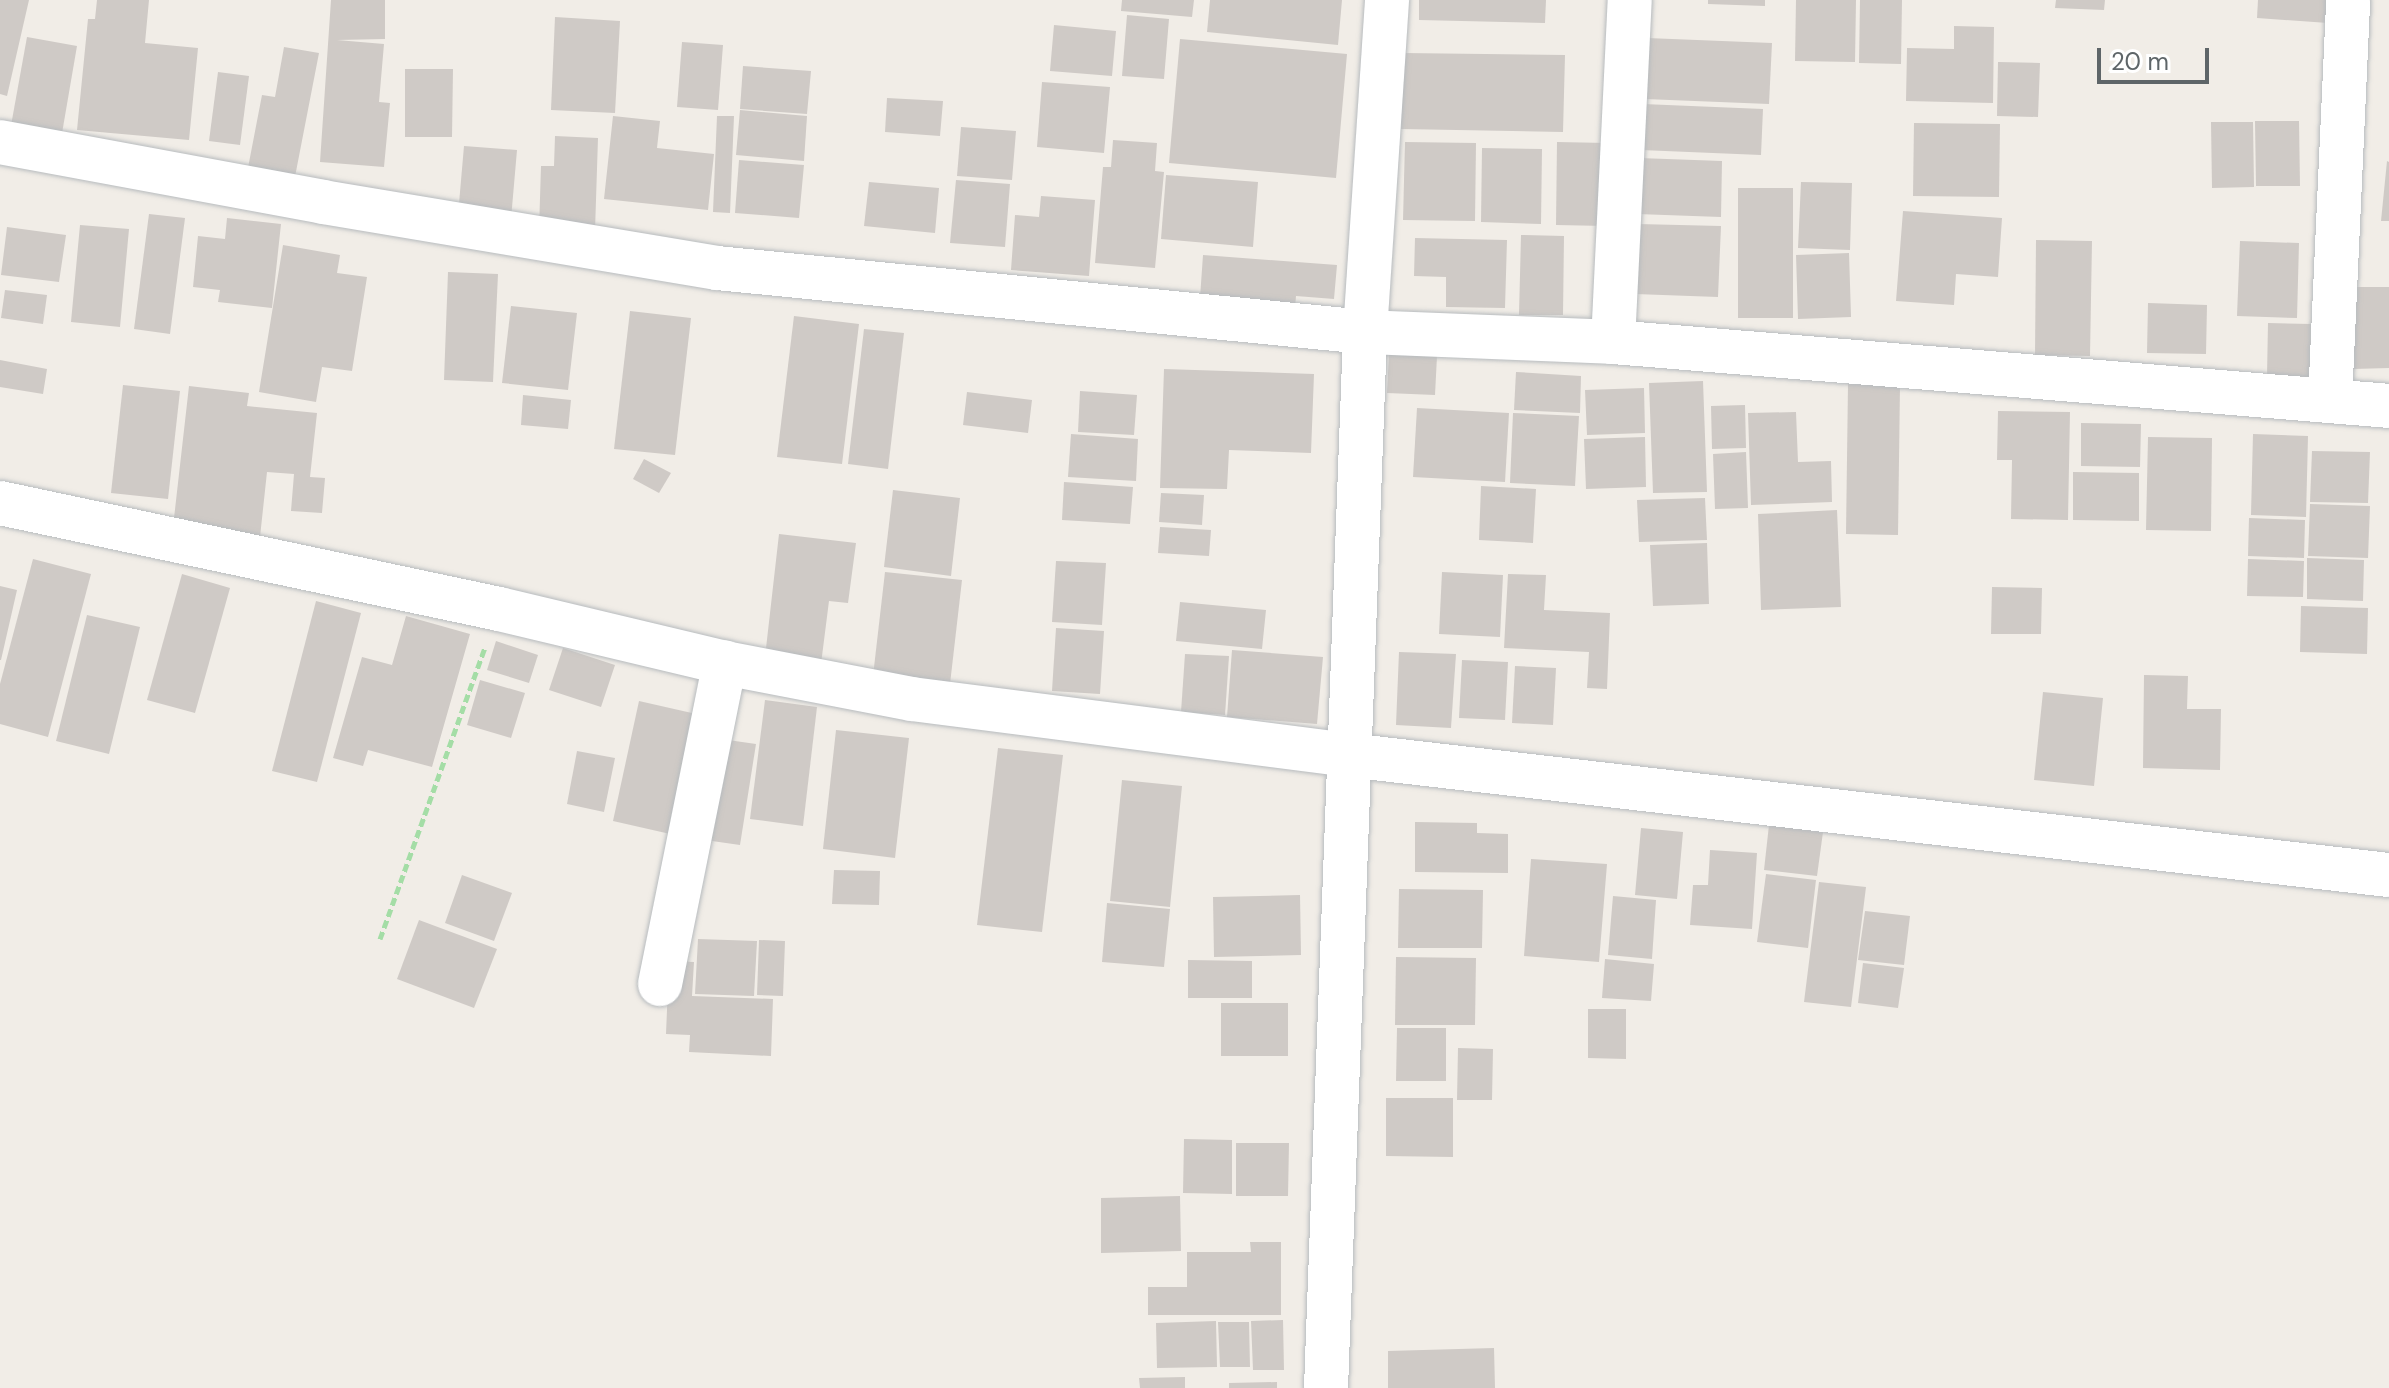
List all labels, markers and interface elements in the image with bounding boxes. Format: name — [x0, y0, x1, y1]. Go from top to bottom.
scale bar — [2101, 32, 2213, 82]
text: 20 m — [2111, 46, 2169, 77]

